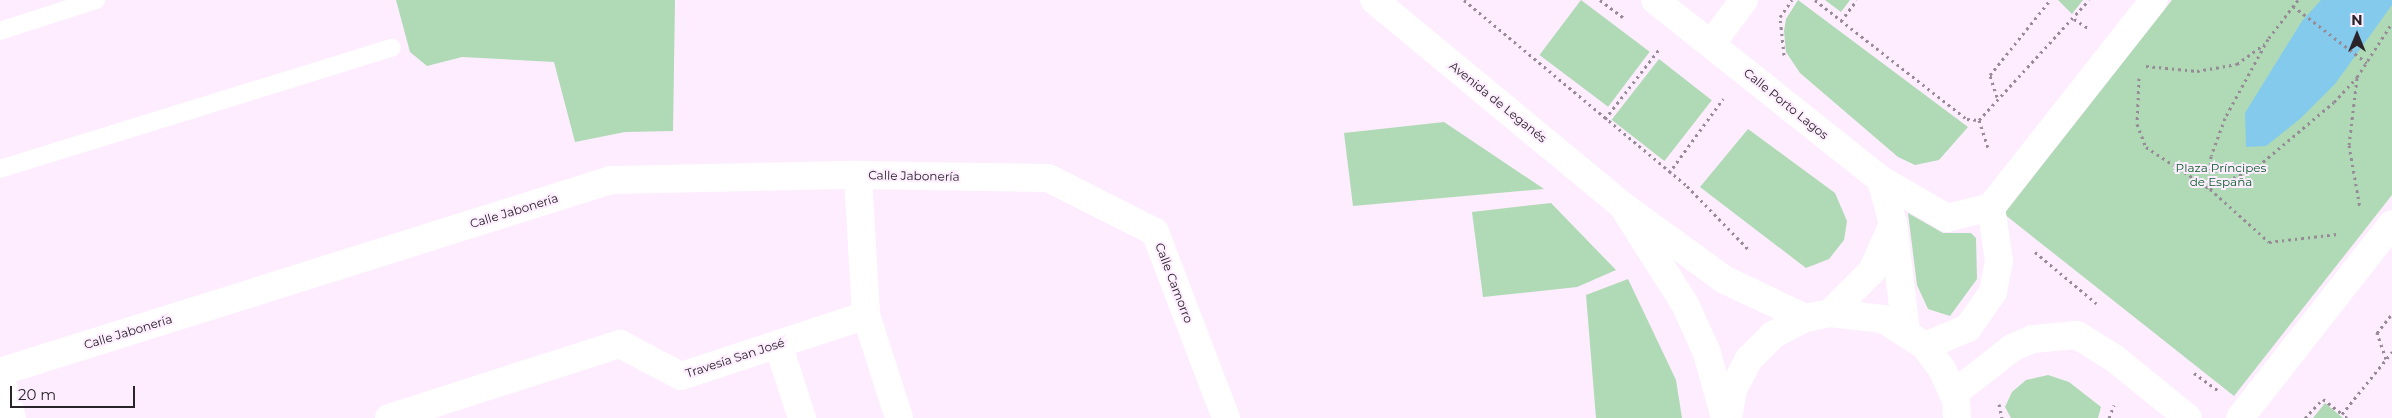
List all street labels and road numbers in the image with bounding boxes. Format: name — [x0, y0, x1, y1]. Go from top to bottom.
street label: Avenida de Leganés — [1447, 58, 1549, 146]
street label: Calle Porto Lagos — [1741, 66, 1831, 142]
street label: Calle Jabonería — [868, 168, 960, 184]
street label: Calle Jabonería — [468, 191, 560, 231]
street label: Calle Camorro — [1152, 241, 1196, 325]
street label: Calle Jabonería — [82, 312, 174, 352]
street label: Travesía San José — [684, 335, 786, 381]

